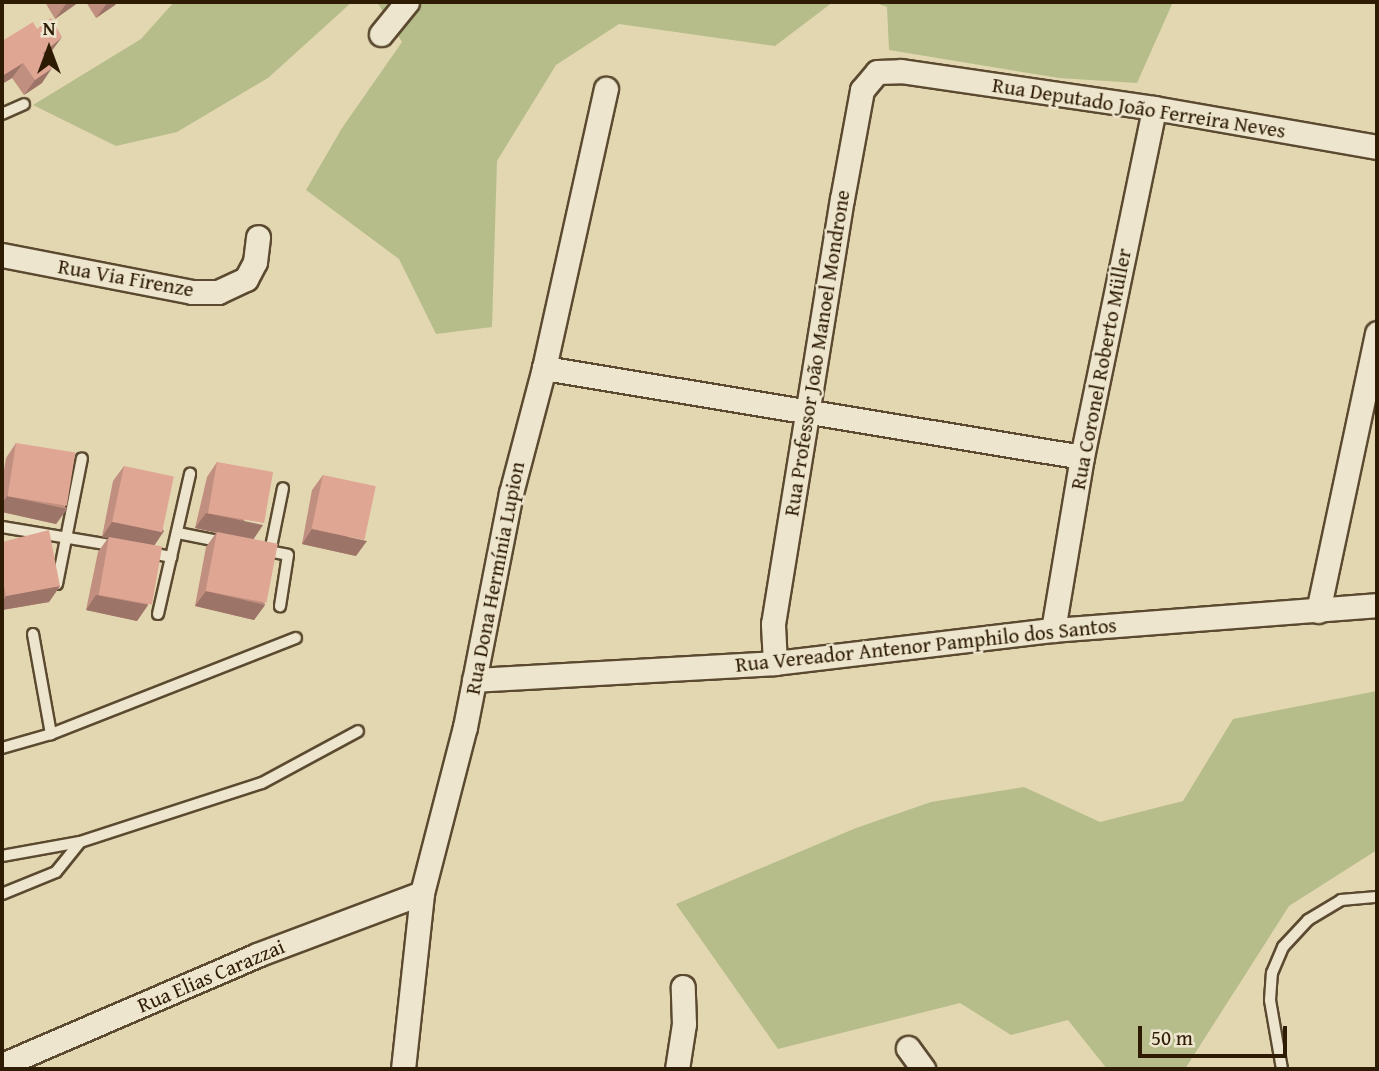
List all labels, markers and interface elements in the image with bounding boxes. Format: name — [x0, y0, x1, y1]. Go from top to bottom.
north arrow — [14, 14, 84, 84]
text: N — [43, 14, 55, 42]
street label: Rua Deputado João Ferreira Neves — [991, 72, 1287, 144]
street label: Rua Professor João Manoel Mondrone — [779, 188, 855, 518]
street label: Rua Coronel Roberto Müller — [1065, 246, 1137, 492]
street label: Rua Via Firenze — [56, 254, 196, 302]
street label: Rua Dona Hermínia Lupion — [460, 459, 530, 697]
street label: Rua Vereador Antenor Pamphilo dos Santos — [734, 612, 1118, 678]
street label: Rua Elias Carazzai — [134, 934, 288, 1018]
scale bar — [1141, 1012, 1290, 1056]
text: 50 m — [1151, 1022, 1193, 1053]

